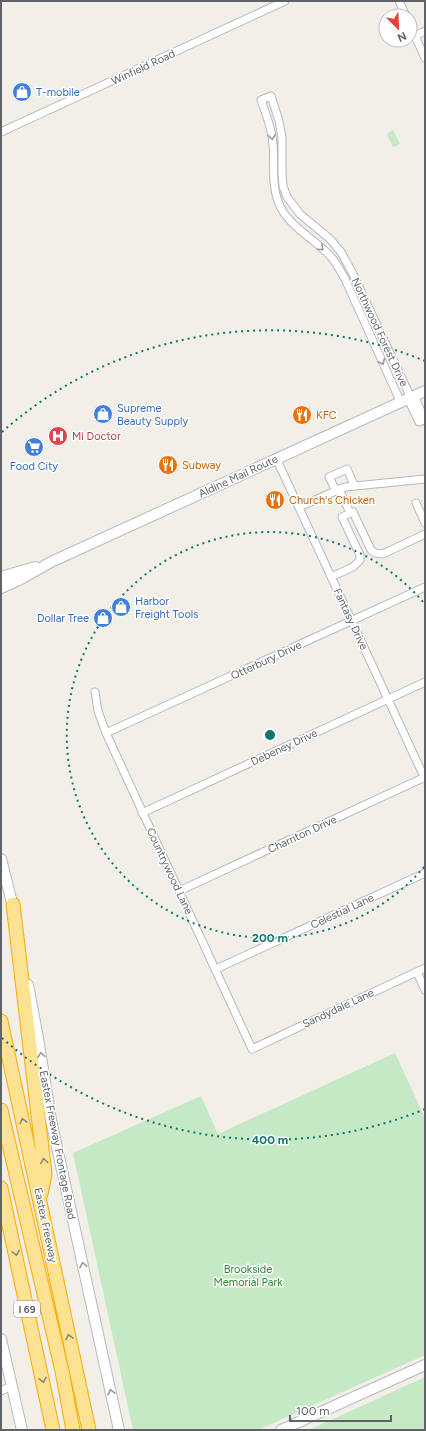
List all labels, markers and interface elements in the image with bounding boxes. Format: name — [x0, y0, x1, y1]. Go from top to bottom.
north arrow — [378, 8, 418, 48]
text: N — [395, 29, 408, 44]
street label: Winfield Road — [109, 47, 177, 88]
shop icon: T-mobile — [11, 81, 33, 103]
place label: T-mobile — [36, 86, 80, 99]
one-way arrow — [267, 134, 276, 140]
one-way arrow — [317, 244, 324, 251]
street label: Northwood Forest Drive — [349, 276, 411, 389]
one-way arrow — [377, 358, 385, 365]
place label: Supreme Beauty Supply — [117, 402, 188, 428]
shop icon: Supreme Beauty Supply — [92, 403, 114, 425]
restaurant icon: KFC — [291, 404, 313, 426]
place label: KFC — [316, 409, 337, 422]
hospital icon: Mi Doctor — [47, 425, 69, 447]
place label: Mi Doctor — [72, 430, 121, 443]
supermarket icon: Food City — [23, 436, 45, 458]
street label: Aldine Mail Route — [197, 452, 280, 500]
restaurant icon: Subway — [157, 454, 179, 476]
place label: Subway — [182, 459, 221, 472]
place label: Food City — [10, 460, 58, 473]
restaurant icon: Church's Chicken — [264, 489, 286, 511]
place label: Church's Chicken — [289, 494, 375, 507]
street label: Fantasy Drive — [331, 586, 370, 652]
place label: Harbor Freight Tools — [135, 595, 198, 621]
shop icon: Harbor Freight Tools — [110, 596, 132, 618]
shop icon: Dollar Tree — [92, 607, 114, 629]
place label: Dollar Tree — [37, 612, 89, 625]
street label: Otterbury Drive — [229, 638, 304, 683]
street label: Debeney Drive — [249, 726, 320, 769]
centre of rings — [263, 728, 277, 742]
street label: Charriton Drive — [266, 813, 339, 856]
street label: Countrywood Lane — [144, 826, 195, 917]
street label: Celestial Lane — [308, 891, 376, 932]
text: 200 m — [252, 931, 288, 945]
street label: Sandydale Lane — [300, 986, 376, 1031]
one-way arrow — [37, 1052, 46, 1058]
street label: Eastex Freeway Frontage Road — [37, 1069, 78, 1221]
one-way arrow — [20, 1118, 28, 1124]
text: 400 m — [252, 1133, 288, 1147]
one-way arrow — [40, 1158, 49, 1165]
street label: Eastex Freeway — [31, 1186, 60, 1264]
one-way arrow — [11, 1250, 19, 1256]
one-way arrow — [79, 1262, 87, 1268]
park label: Brookside Memorial Park — [214, 1263, 283, 1289]
road number: I 69 — [14, 1301, 40, 1317]
one-way arrow — [66, 1334, 74, 1340]
one-way arrow — [38, 1377, 46, 1384]
one-way arrow — [107, 1389, 115, 1395]
scale bar — [290, 1397, 391, 1423]
text: 100 m — [296, 1404, 330, 1418]

